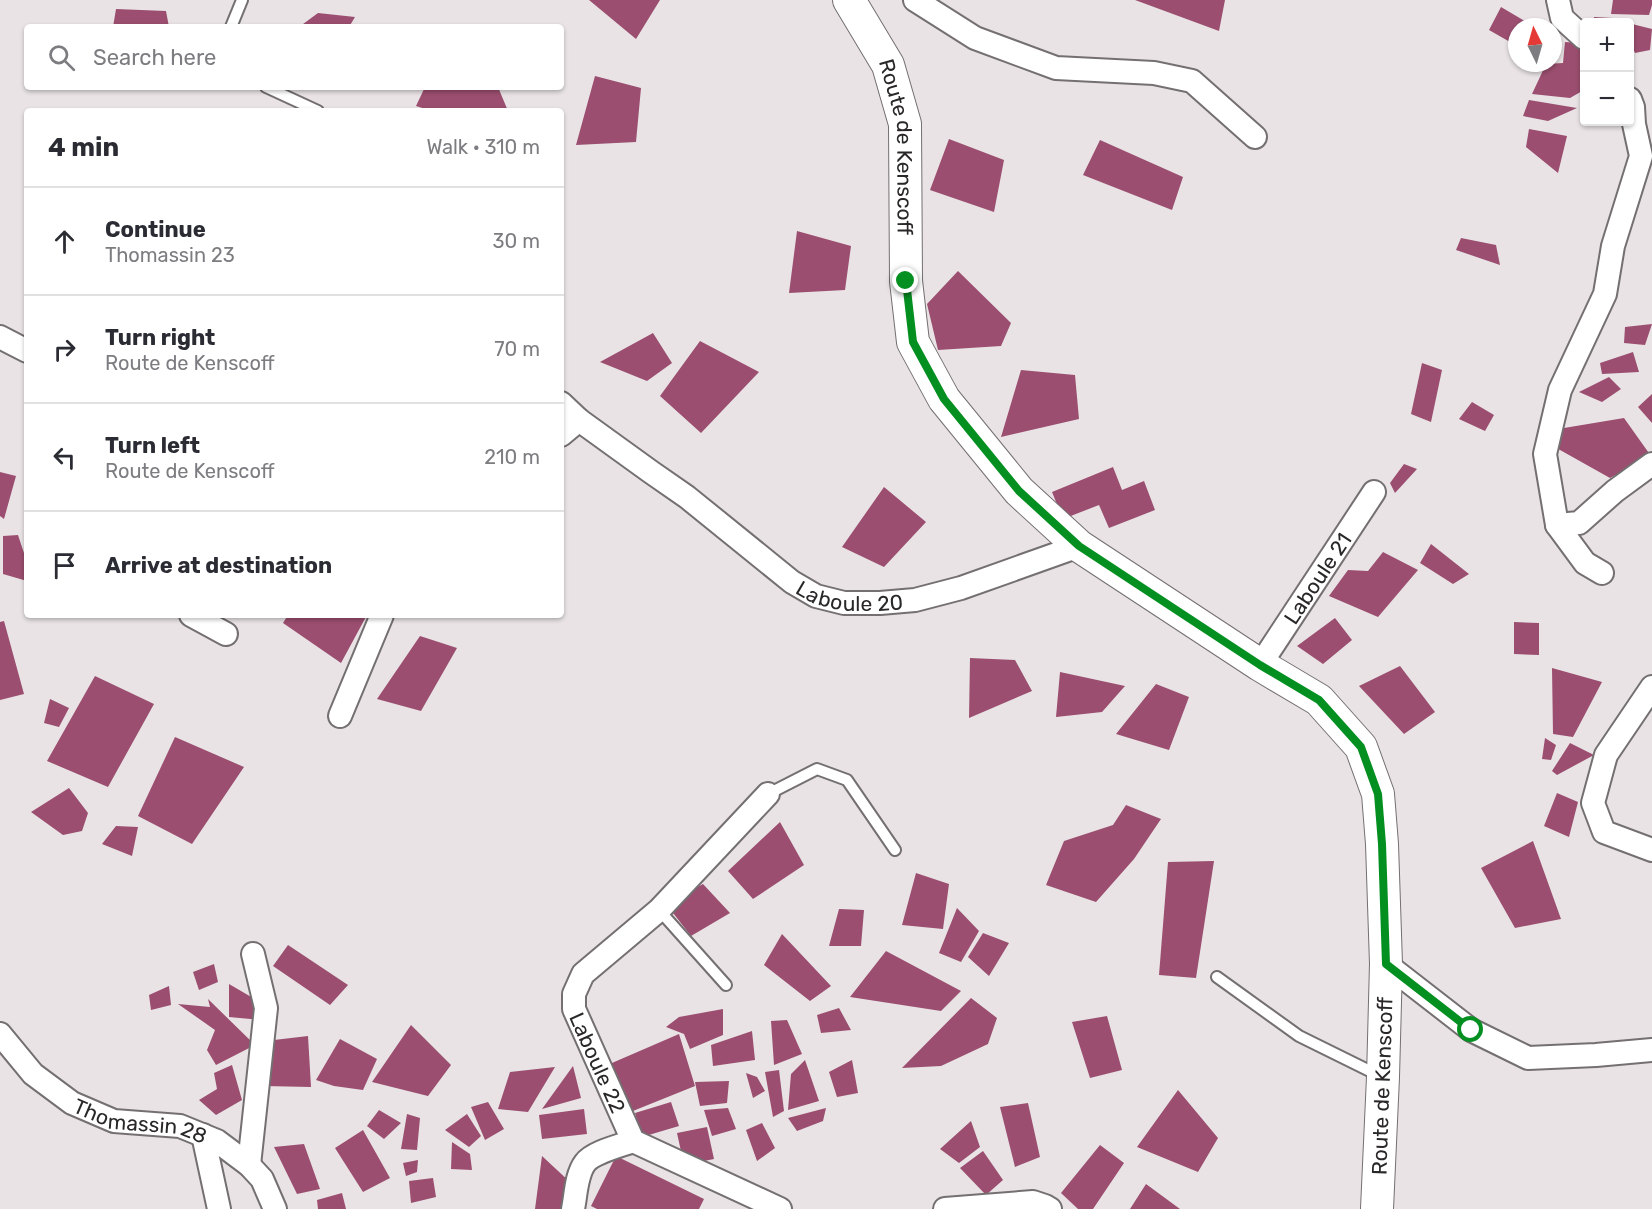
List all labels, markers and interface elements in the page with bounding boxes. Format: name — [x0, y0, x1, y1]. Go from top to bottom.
north arrow — [1508, 18, 1562, 72]
map controls — [1580, 18, 1634, 126]
button: + — [1580, 18, 1634, 72]
search box — [24, 24, 564, 90]
icon: search — [45, 41, 78, 74]
text: Search here — [93, 44, 216, 71]
street label: Route de Kenscoff — [874, 56, 918, 235]
button: − — [1580, 72, 1634, 126]
text: 4 min — [48, 132, 119, 163]
text: Walk · 310 m — [426, 135, 540, 159]
text: Continue — [105, 216, 206, 243]
icon: ahead — [48, 225, 81, 258]
text: 30 m — [493, 229, 540, 253]
text: Thomassin 23 — [105, 243, 235, 267]
route end — [892, 267, 918, 293]
text: Turn right — [105, 324, 215, 351]
icon: right — [48, 333, 81, 366]
text: 70 m — [494, 337, 540, 361]
text: Route de Kenscoff — [105, 351, 275, 375]
text: Turn left — [105, 432, 200, 459]
icon: left — [48, 441, 81, 474]
text: 210 m — [484, 445, 540, 469]
text: Route de Kenscoff — [105, 459, 275, 483]
street label: Laboule 21 — [1278, 528, 1356, 628]
icon: arrive — [48, 549, 81, 582]
text: Arrive at destination — [105, 552, 332, 579]
street label: Laboule 20 — [792, 575, 904, 616]
street label: Route de Kenscoff — [1366, 996, 1398, 1175]
street label: Laboule 22 — [565, 1008, 631, 1117]
route start — [1457, 1016, 1483, 1042]
street label: Thomassin 28 — [70, 1093, 211, 1148]

